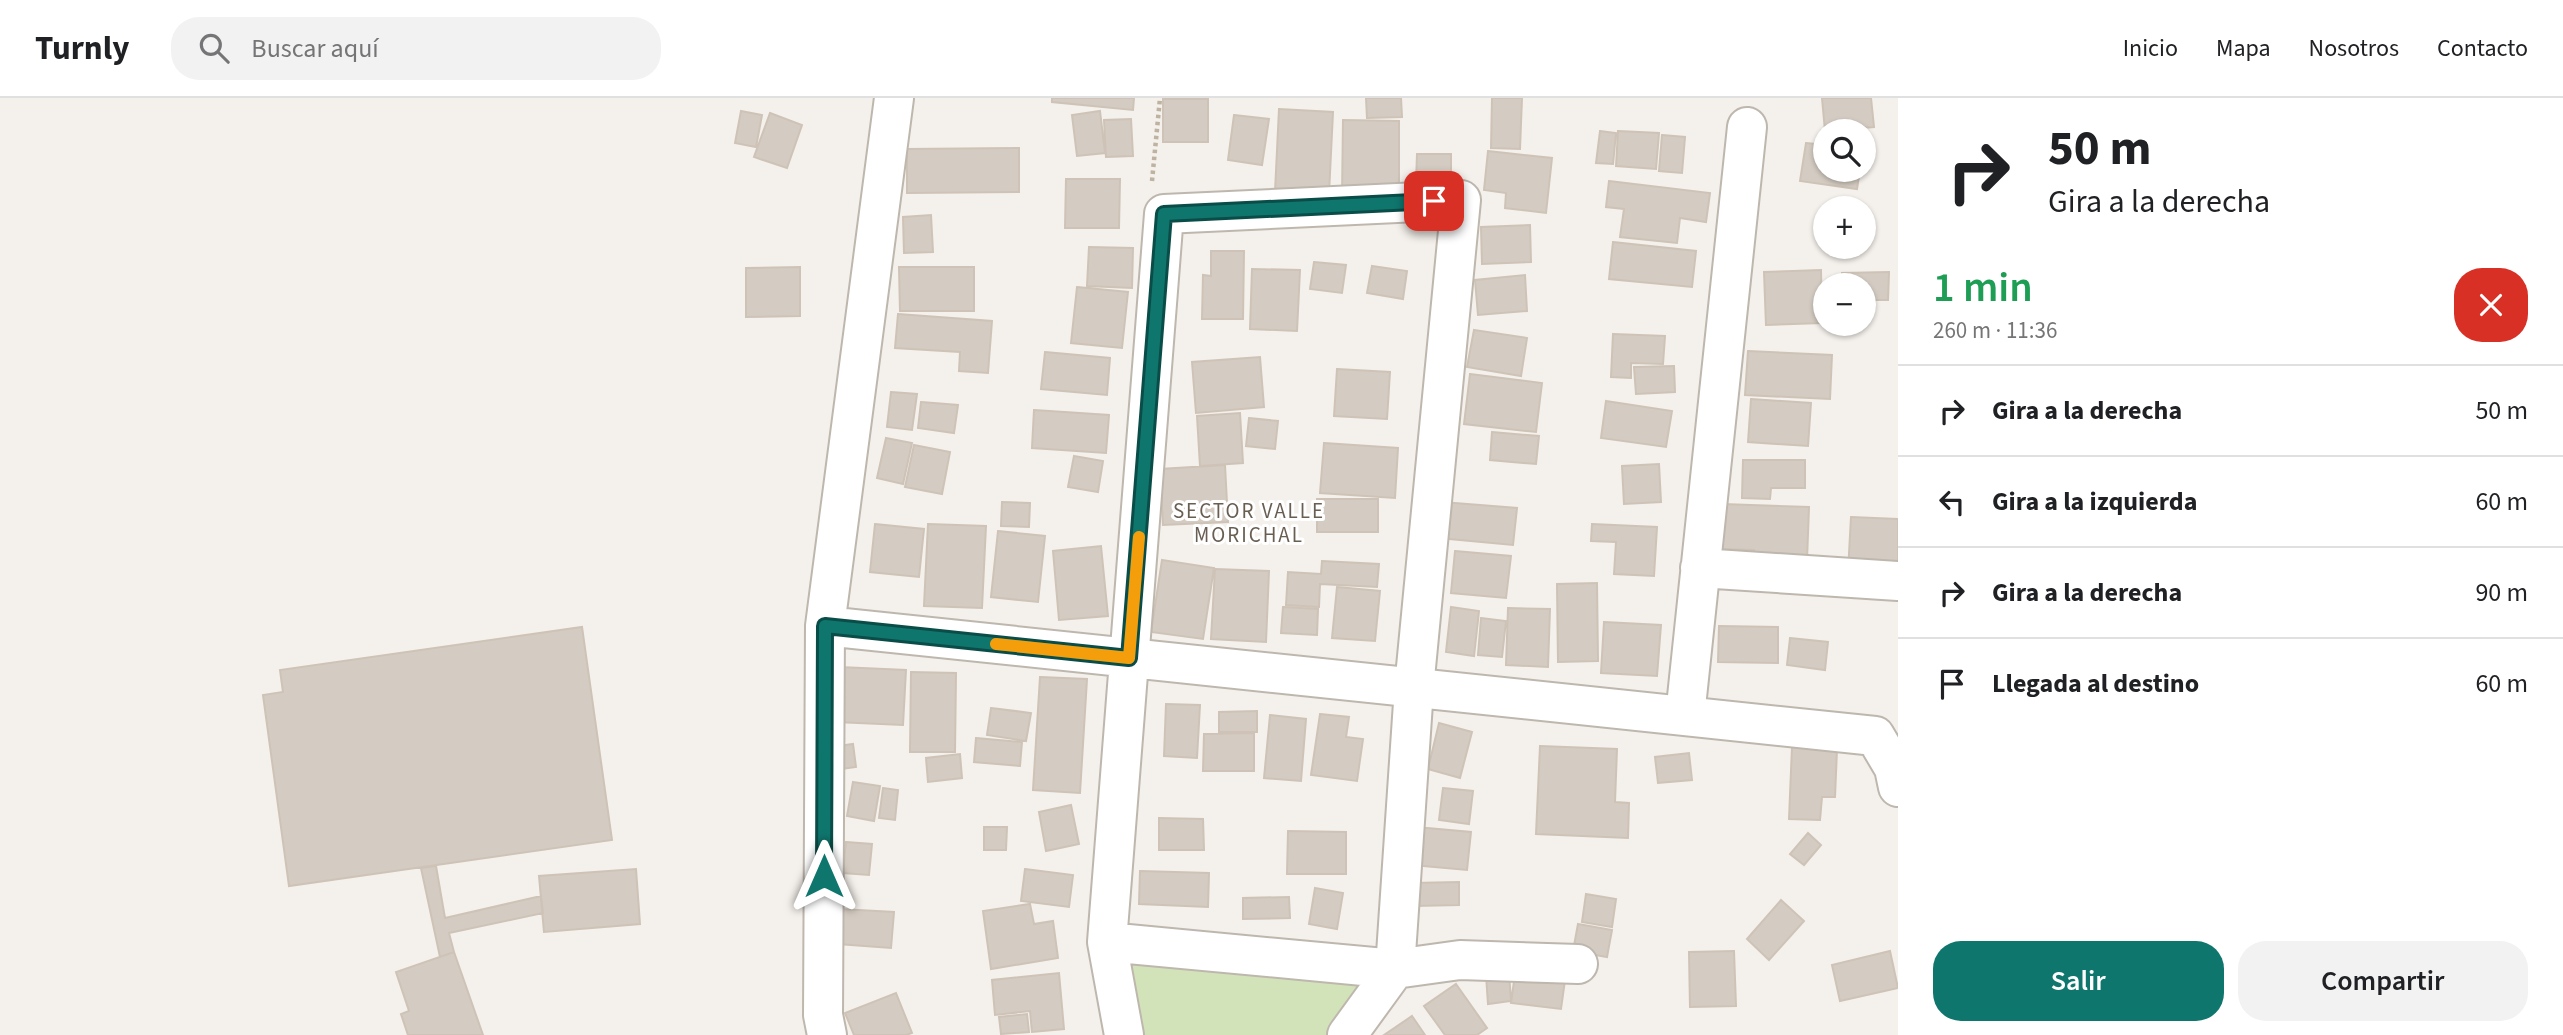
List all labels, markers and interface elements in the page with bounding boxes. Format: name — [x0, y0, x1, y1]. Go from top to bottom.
search box — [171, 17, 661, 80]
text: Turnly — [35, 25, 129, 72]
icon: search — [195, 29, 233, 67]
text: Buscar aquí — [251, 30, 379, 67]
text: Inicio — [2123, 31, 2178, 66]
text: Mapa — [2216, 31, 2271, 66]
text: Nosotros — [2309, 31, 2399, 66]
text: Contacto — [2437, 31, 2528, 66]
text: 50 m — [2048, 114, 2152, 184]
map controls — [1813, 119, 1876, 336]
button: search — [1813, 119, 1876, 182]
icon: right — [1933, 126, 2024, 217]
pin — [1404, 171, 1464, 231]
text: Gira a la derecha — [2048, 179, 2270, 225]
icon: arrive — [1415, 182, 1453, 220]
button: + — [1813, 196, 1876, 259]
text: 1 min — [1933, 258, 2033, 318]
button: close — [2454, 268, 2528, 342]
button: − — [1813, 273, 1876, 336]
text: 260 m · 11:36 — [1933, 314, 2057, 347]
icon: right — [1933, 392, 1971, 430]
text: Gira a la derecha — [1992, 392, 2182, 429]
text: 50 m — [2475, 392, 2528, 429]
icon: left — [1933, 483, 1971, 521]
text: Gira a la izquierda — [1992, 483, 2197, 520]
text: 60 m — [2475, 483, 2528, 520]
district label: SECTOR VALLE MORICHAL — [1173, 496, 1325, 550]
icon: right — [1933, 574, 1971, 612]
text: Gira a la derecha — [1992, 574, 2182, 611]
text: 90 m — [2475, 574, 2528, 611]
icon: arrive — [1933, 665, 1971, 703]
text: Llegada al destino — [1992, 665, 2199, 702]
text: 60 m — [2475, 665, 2528, 702]
position arrow — [787, 839, 861, 913]
button: Salir — [1933, 941, 2224, 1021]
button: Compartir — [2238, 941, 2528, 1021]

